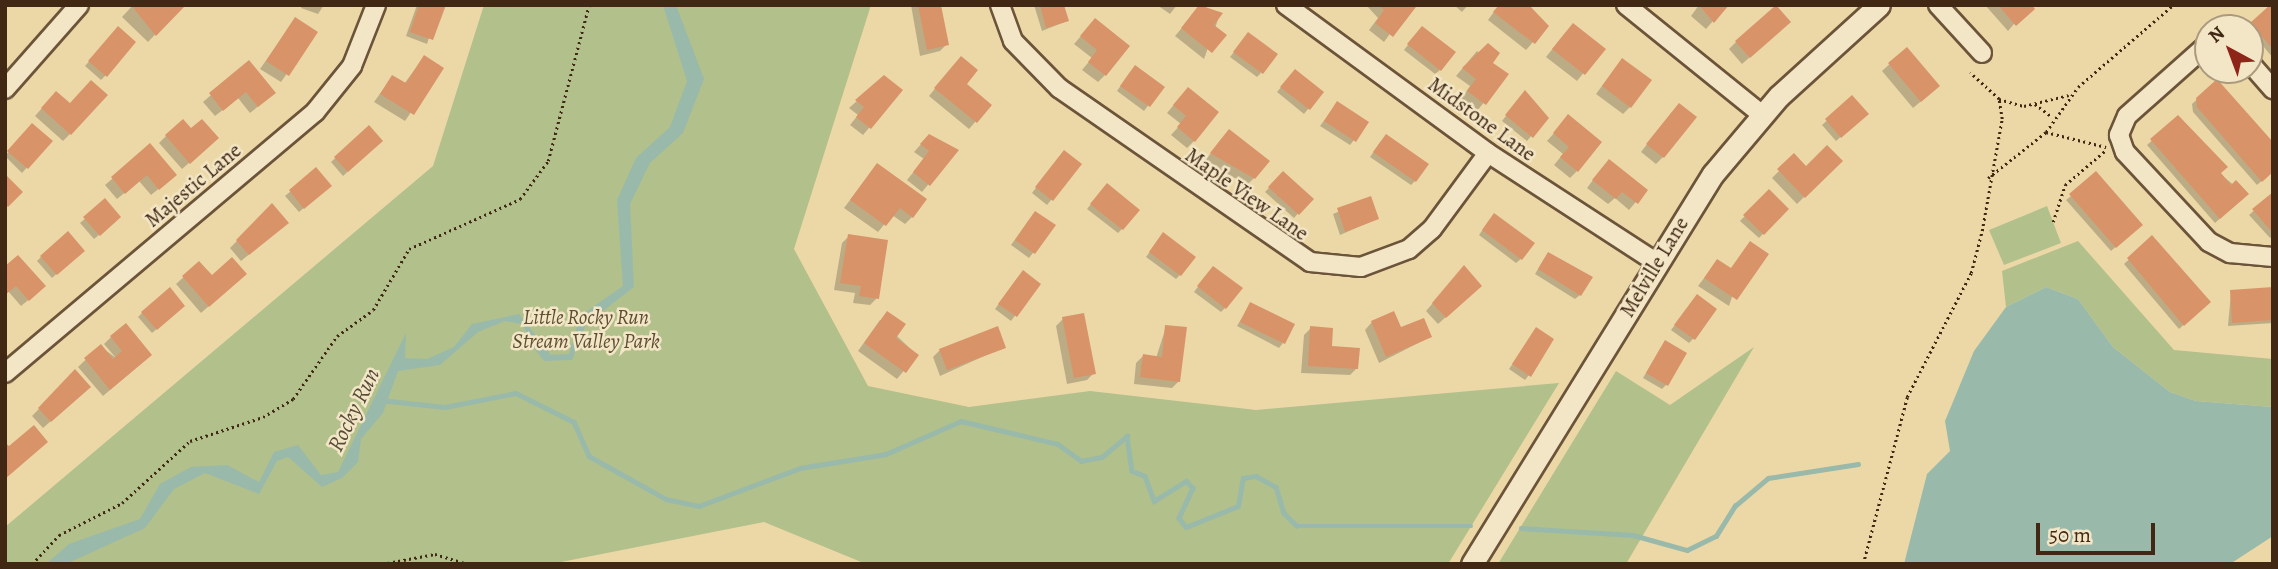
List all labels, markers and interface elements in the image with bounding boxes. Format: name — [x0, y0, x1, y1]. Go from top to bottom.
north arrow — [2194, 14, 2264, 84]
text: N — [2203, 20, 2230, 49]
street label: Midstone Lane — [1423, 71, 1541, 167]
street label: Majestic Lane — [140, 138, 246, 232]
street label: Maple View Lane — [1180, 142, 1314, 246]
street label: Melville Lane — [1614, 212, 1694, 322]
park label: Little Rocky Run Stream Valley Park — [512, 304, 660, 354]
water label: Rocky Run — [322, 364, 386, 456]
scale bar — [2040, 510, 2159, 554]
text: 50 m — [2049, 521, 2091, 549]

